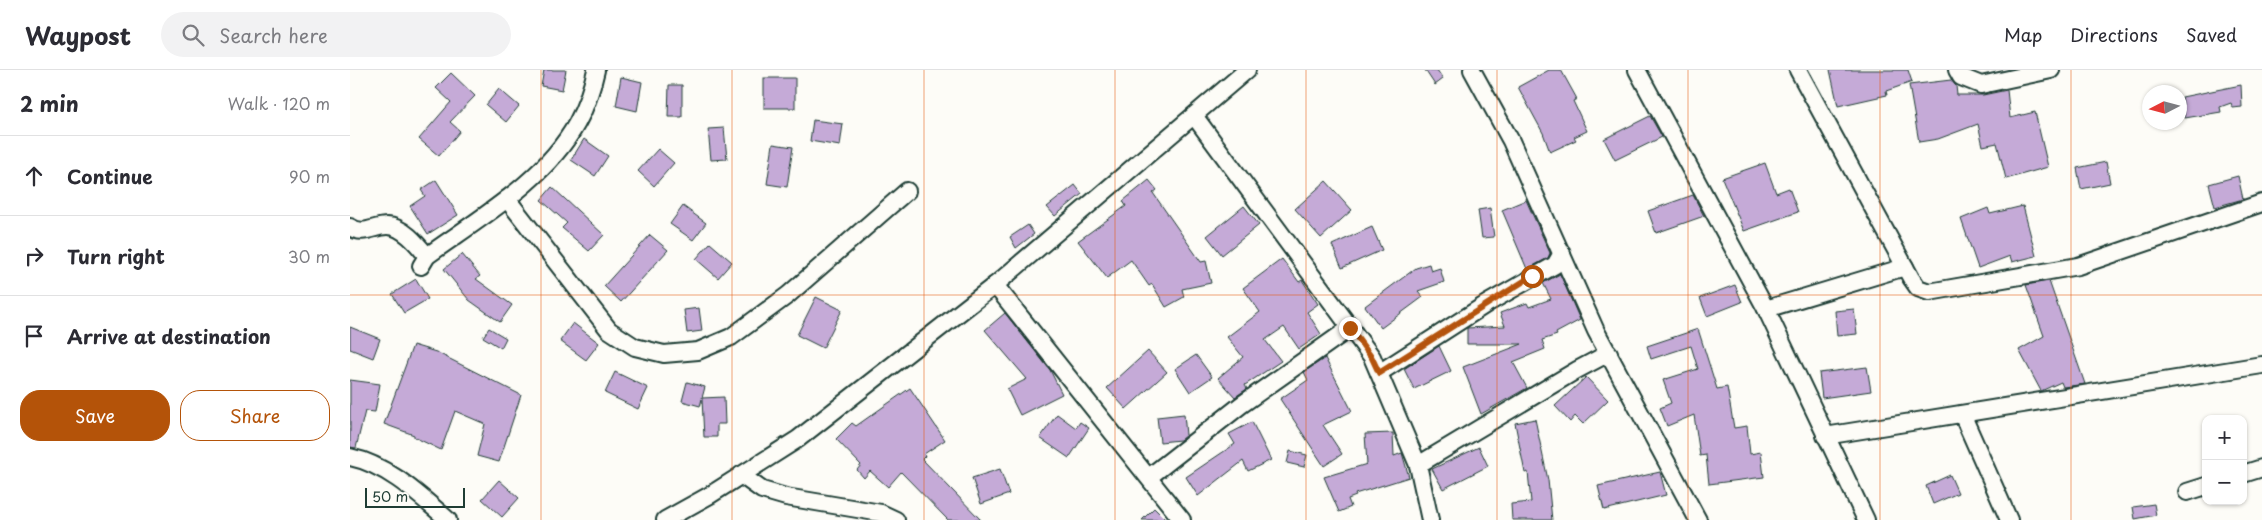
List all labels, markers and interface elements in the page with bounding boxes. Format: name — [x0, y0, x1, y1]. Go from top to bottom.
search box — [161, 12, 511, 57]
text: Waypost — [25, 17, 131, 53]
icon: search — [179, 21, 207, 49]
text: Search here — [219, 21, 328, 49]
text: Map — [2004, 21, 2042, 48]
text: Directions — [2070, 21, 2158, 48]
text: Saved — [2186, 21, 2237, 48]
north arrow — [2142, 85, 2187, 130]
text: 2 min — [20, 87, 79, 119]
text: Walk · 120 m — [228, 91, 330, 115]
icon: ahead — [20, 162, 48, 190]
text: Continue — [67, 162, 153, 190]
text: 90 m — [289, 164, 330, 188]
icon: right — [20, 242, 48, 270]
text: Turn right — [67, 242, 165, 270]
text: 30 m — [288, 244, 330, 268]
route start — [1521, 265, 1544, 288]
route end — [1339, 317, 1362, 340]
icon: arrive — [20, 322, 48, 350]
text: Arrive at destination — [67, 322, 271, 350]
button: Save — [20, 390, 170, 441]
button: Share — [180, 390, 330, 441]
map controls — [2202, 415, 2247, 505]
button: + — [2202, 415, 2247, 460]
button: − — [2202, 460, 2247, 505]
scale bar — [365, 485, 465, 508]
text: 50 m — [372, 486, 408, 507]

